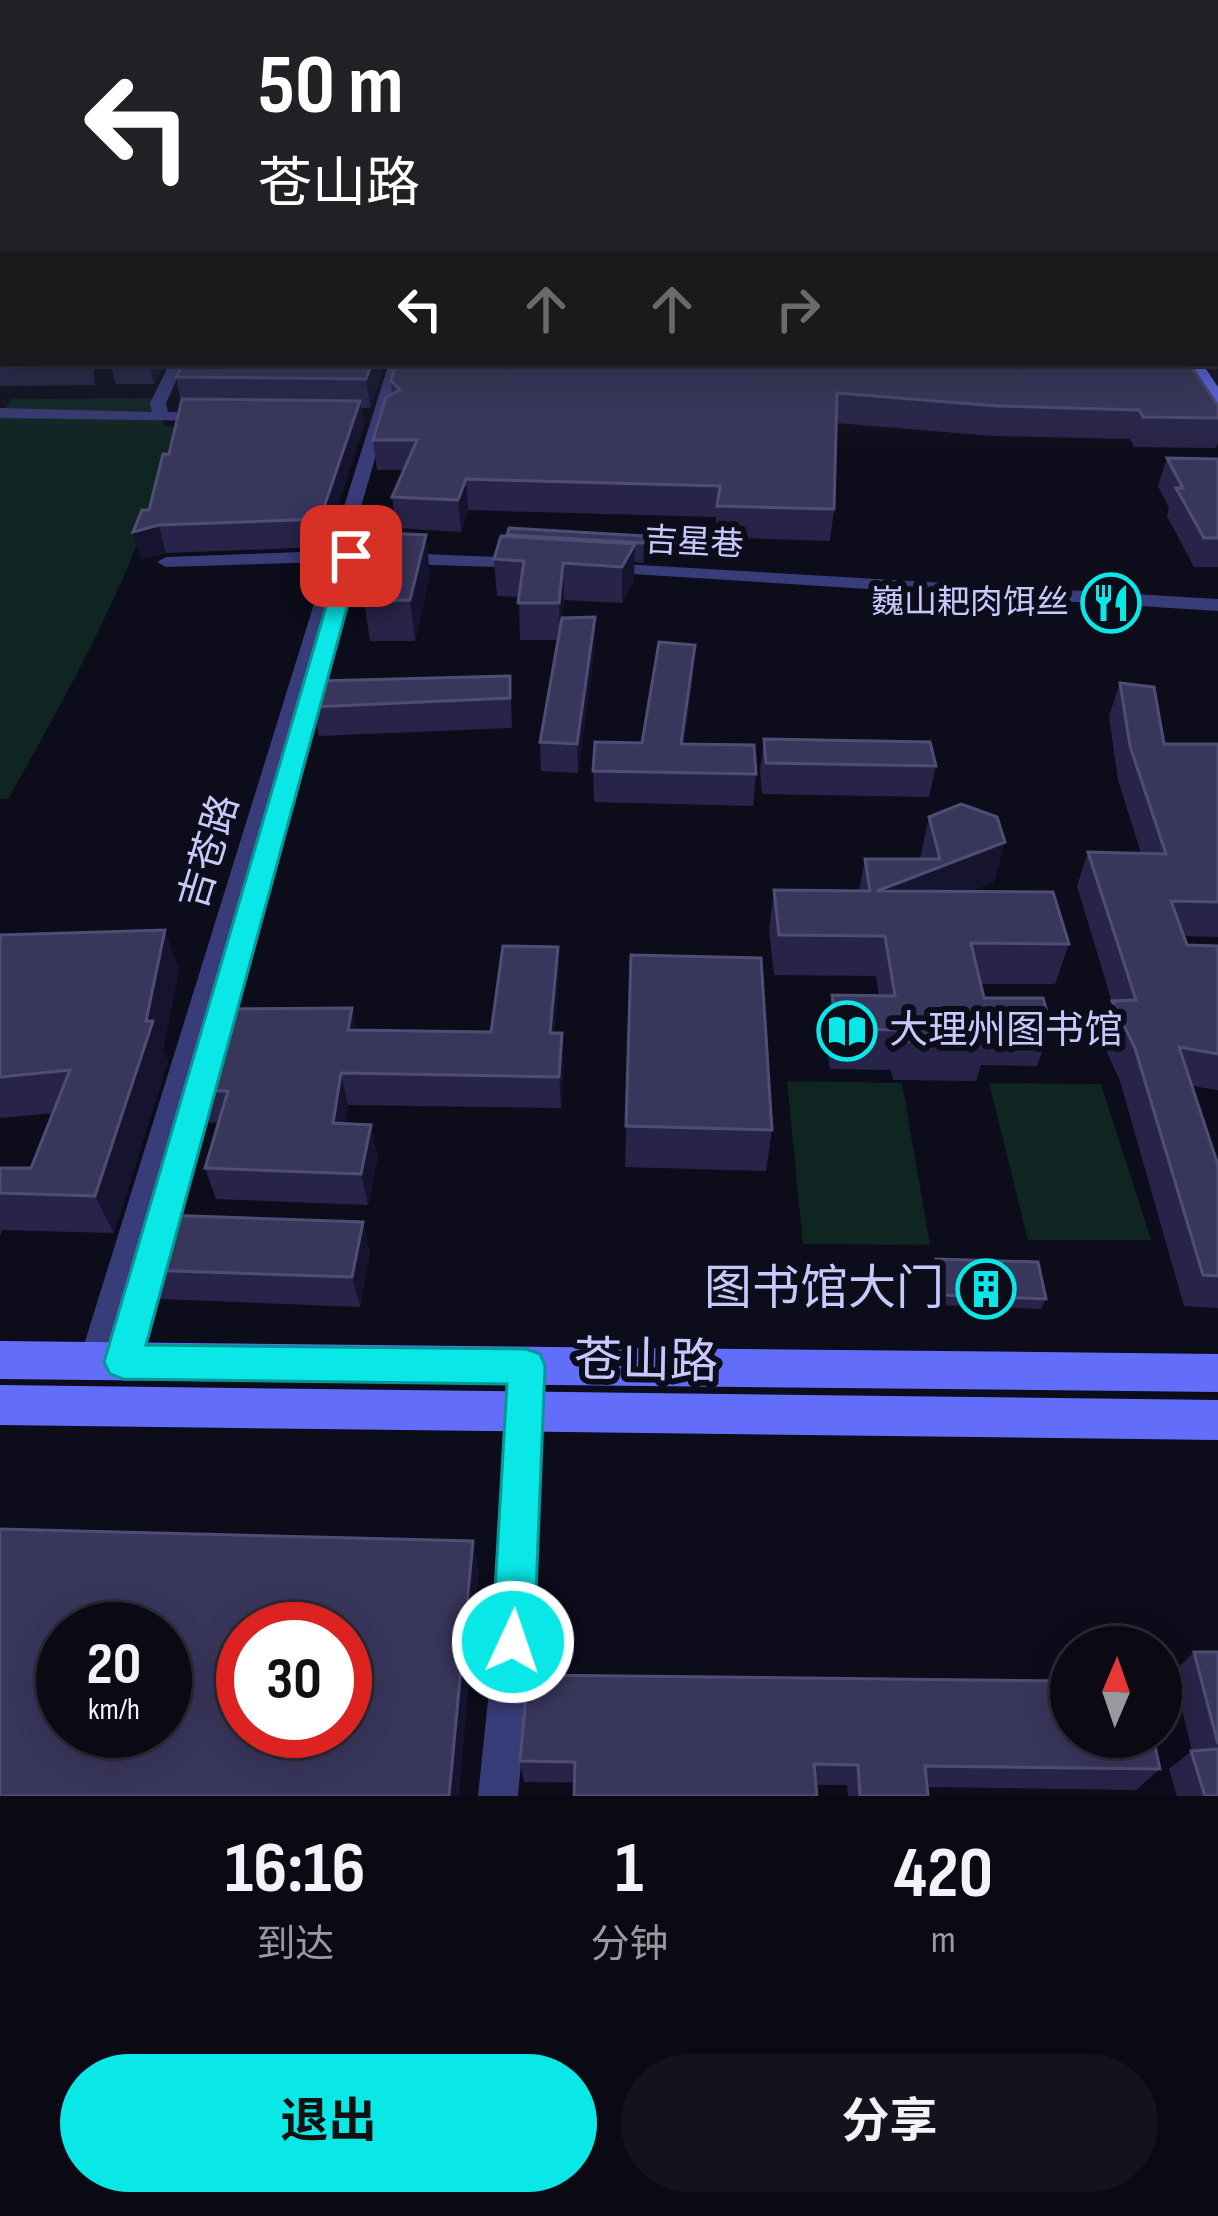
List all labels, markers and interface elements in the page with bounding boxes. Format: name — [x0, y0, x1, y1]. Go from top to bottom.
text: 50 m — [258, 36, 404, 137]
icon: left — [60, 48, 216, 204]
text: 苍山路 — [258, 152, 420, 217]
icon: left — [387, 276, 453, 342]
icon: ahead — [513, 276, 579, 342]
icon: ahead — [639, 276, 705, 342]
icon: right — [765, 276, 831, 342]
pin — [300, 505, 402, 607]
street label: 吉星巷 — [644, 520, 744, 566]
icon: arrive — [318, 523, 384, 589]
restaurant icon: 巍山耙肉饵丝 — [1080, 572, 1142, 634]
place label: 巍山耙肉饵丝 — [871, 583, 1069, 623]
street label: 吉苍路 — [170, 789, 250, 915]
library icon: 大理州图书馆 — [816, 1000, 878, 1062]
place label: 大理州图书馆 — [889, 1008, 1123, 1055]
building icon: 图书馆大门 — [955, 1258, 1017, 1320]
place label: 图书馆大门 — [704, 1261, 944, 1318]
street label: 苍山路 — [574, 1332, 718, 1392]
position arrow — [450, 1579, 576, 1705]
speed limit sign: 30 — [216, 1602, 372, 1758]
north arrow — [1050, 1626, 1182, 1758]
map controls — [1050, 1626, 1182, 1758]
text: 20 — [87, 1629, 141, 1701]
text: km/h — [88, 1692, 140, 1728]
text: 16:16 — [225, 1826, 365, 1913]
text: 1 — [615, 1826, 644, 1913]
text: 420 — [893, 1831, 993, 1918]
text: m — [931, 1917, 956, 1964]
text: 到达 — [256, 1922, 334, 1969]
text: 分钟 — [590, 1922, 668, 1969]
button: 退出 — [60, 2054, 597, 2192]
button: 分享 — [621, 2054, 1158, 2192]

